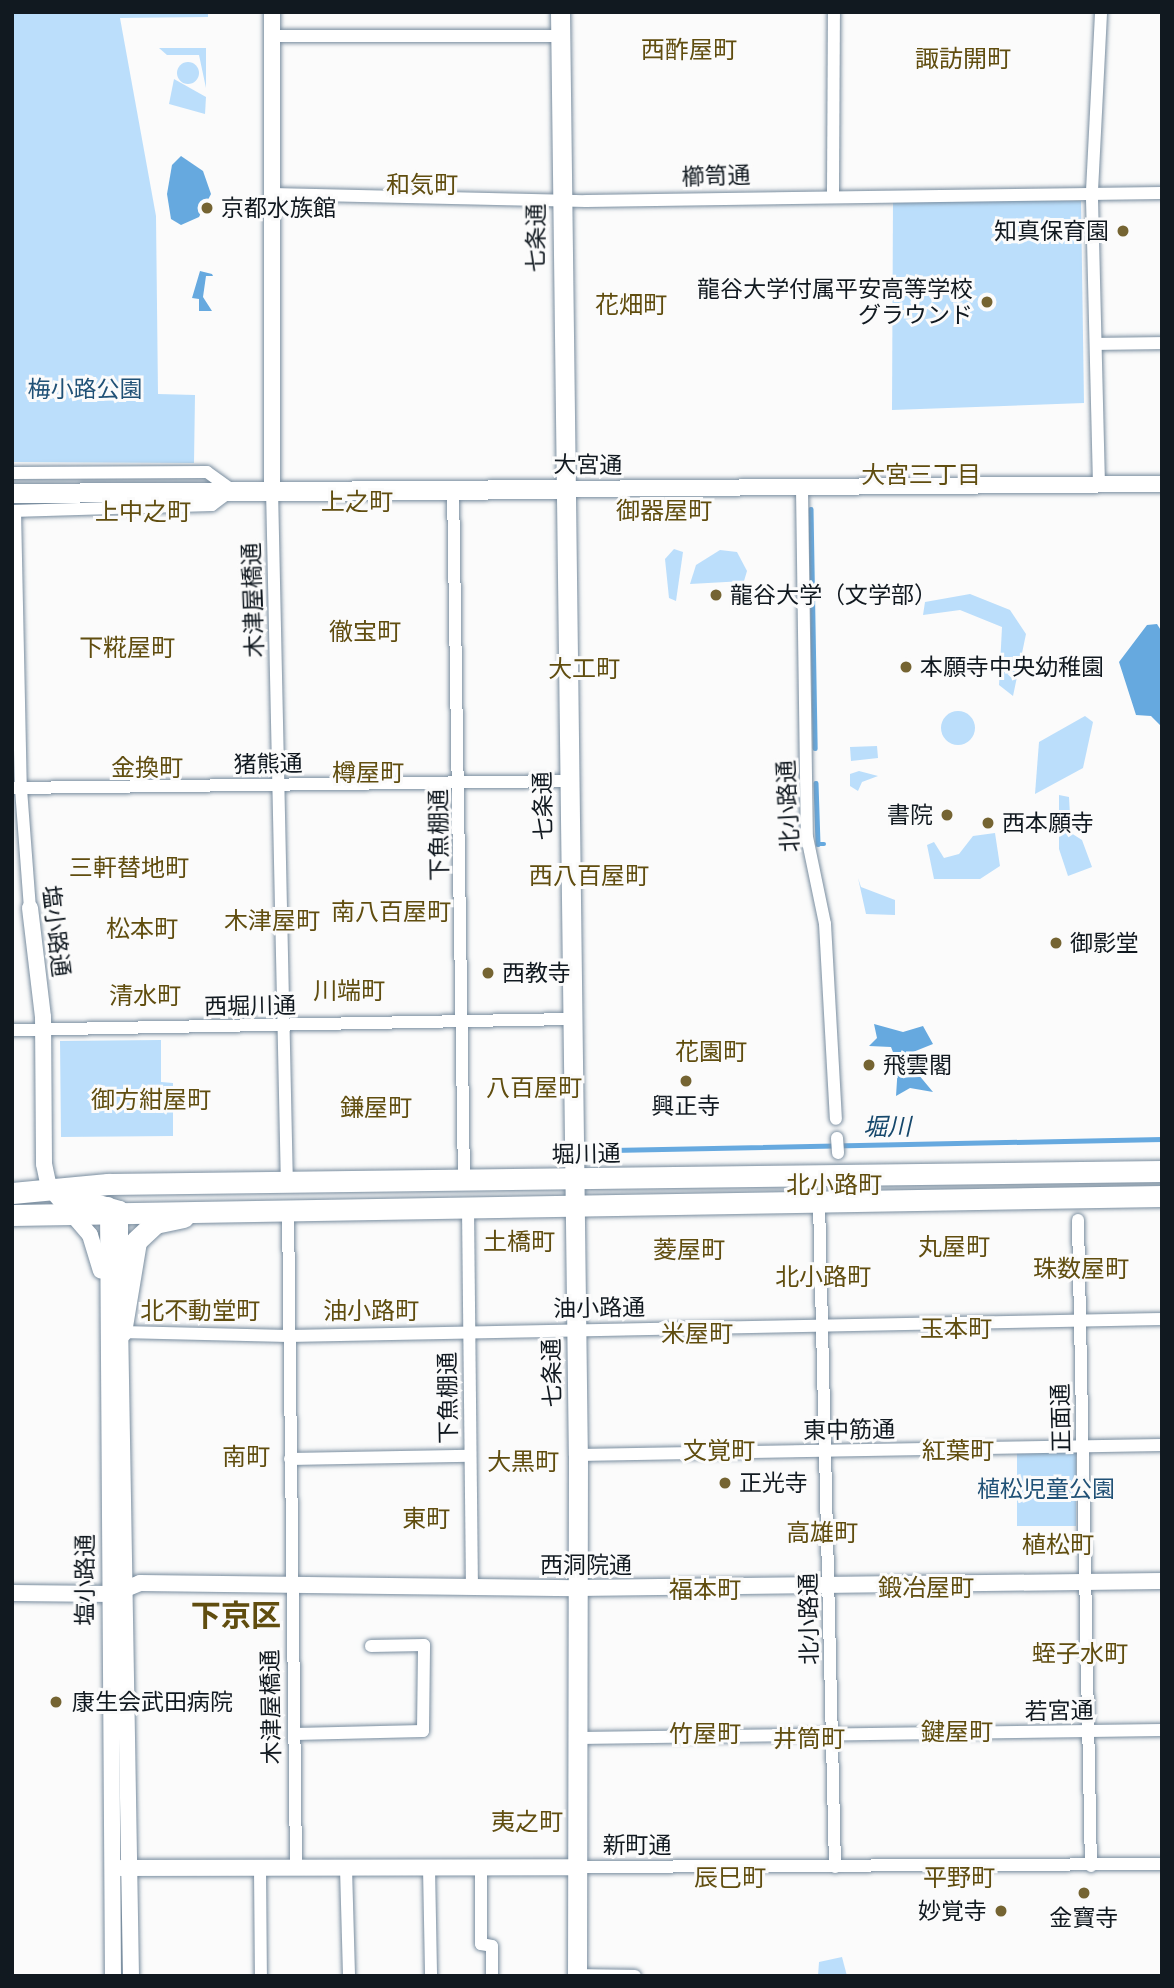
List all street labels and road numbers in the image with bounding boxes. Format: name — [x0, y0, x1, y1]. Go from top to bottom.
street label: 櫛笥通 — [681, 161, 751, 191]
street label: 七条通 — [522, 204, 550, 272]
street label: 大宮通 — [553, 451, 623, 479]
street label: 木津屋橋通 — [237, 542, 269, 658]
street label: 猪熊通 — [233, 750, 303, 778]
street label: 北小路通 — [772, 759, 804, 853]
street label: 七条通 — [529, 771, 557, 841]
street label: 下魚棚通 — [424, 789, 454, 881]
street label: 塩小路通 — [37, 884, 75, 978]
street label: 西堀川通 — [204, 991, 296, 1021]
street label: 堀川通 — [551, 1140, 621, 1168]
street label: 油小路通 — [553, 1293, 645, 1323]
street label: 七条通 — [538, 1338, 566, 1408]
street label: 下魚棚通 — [433, 1352, 463, 1444]
street label: 正面通 — [1047, 1383, 1075, 1453]
street label: 東中筋通 — [803, 1415, 895, 1445]
street label: 塩小路通 — [71, 1534, 99, 1626]
street label: 西洞院通 — [540, 1551, 632, 1579]
street label: 北小路通 — [794, 1573, 824, 1665]
street label: 木津屋橋通 — [256, 1649, 286, 1765]
street label: 若宮通 — [1024, 1697, 1094, 1725]
street label: 新町通 — [603, 1831, 671, 1859]

